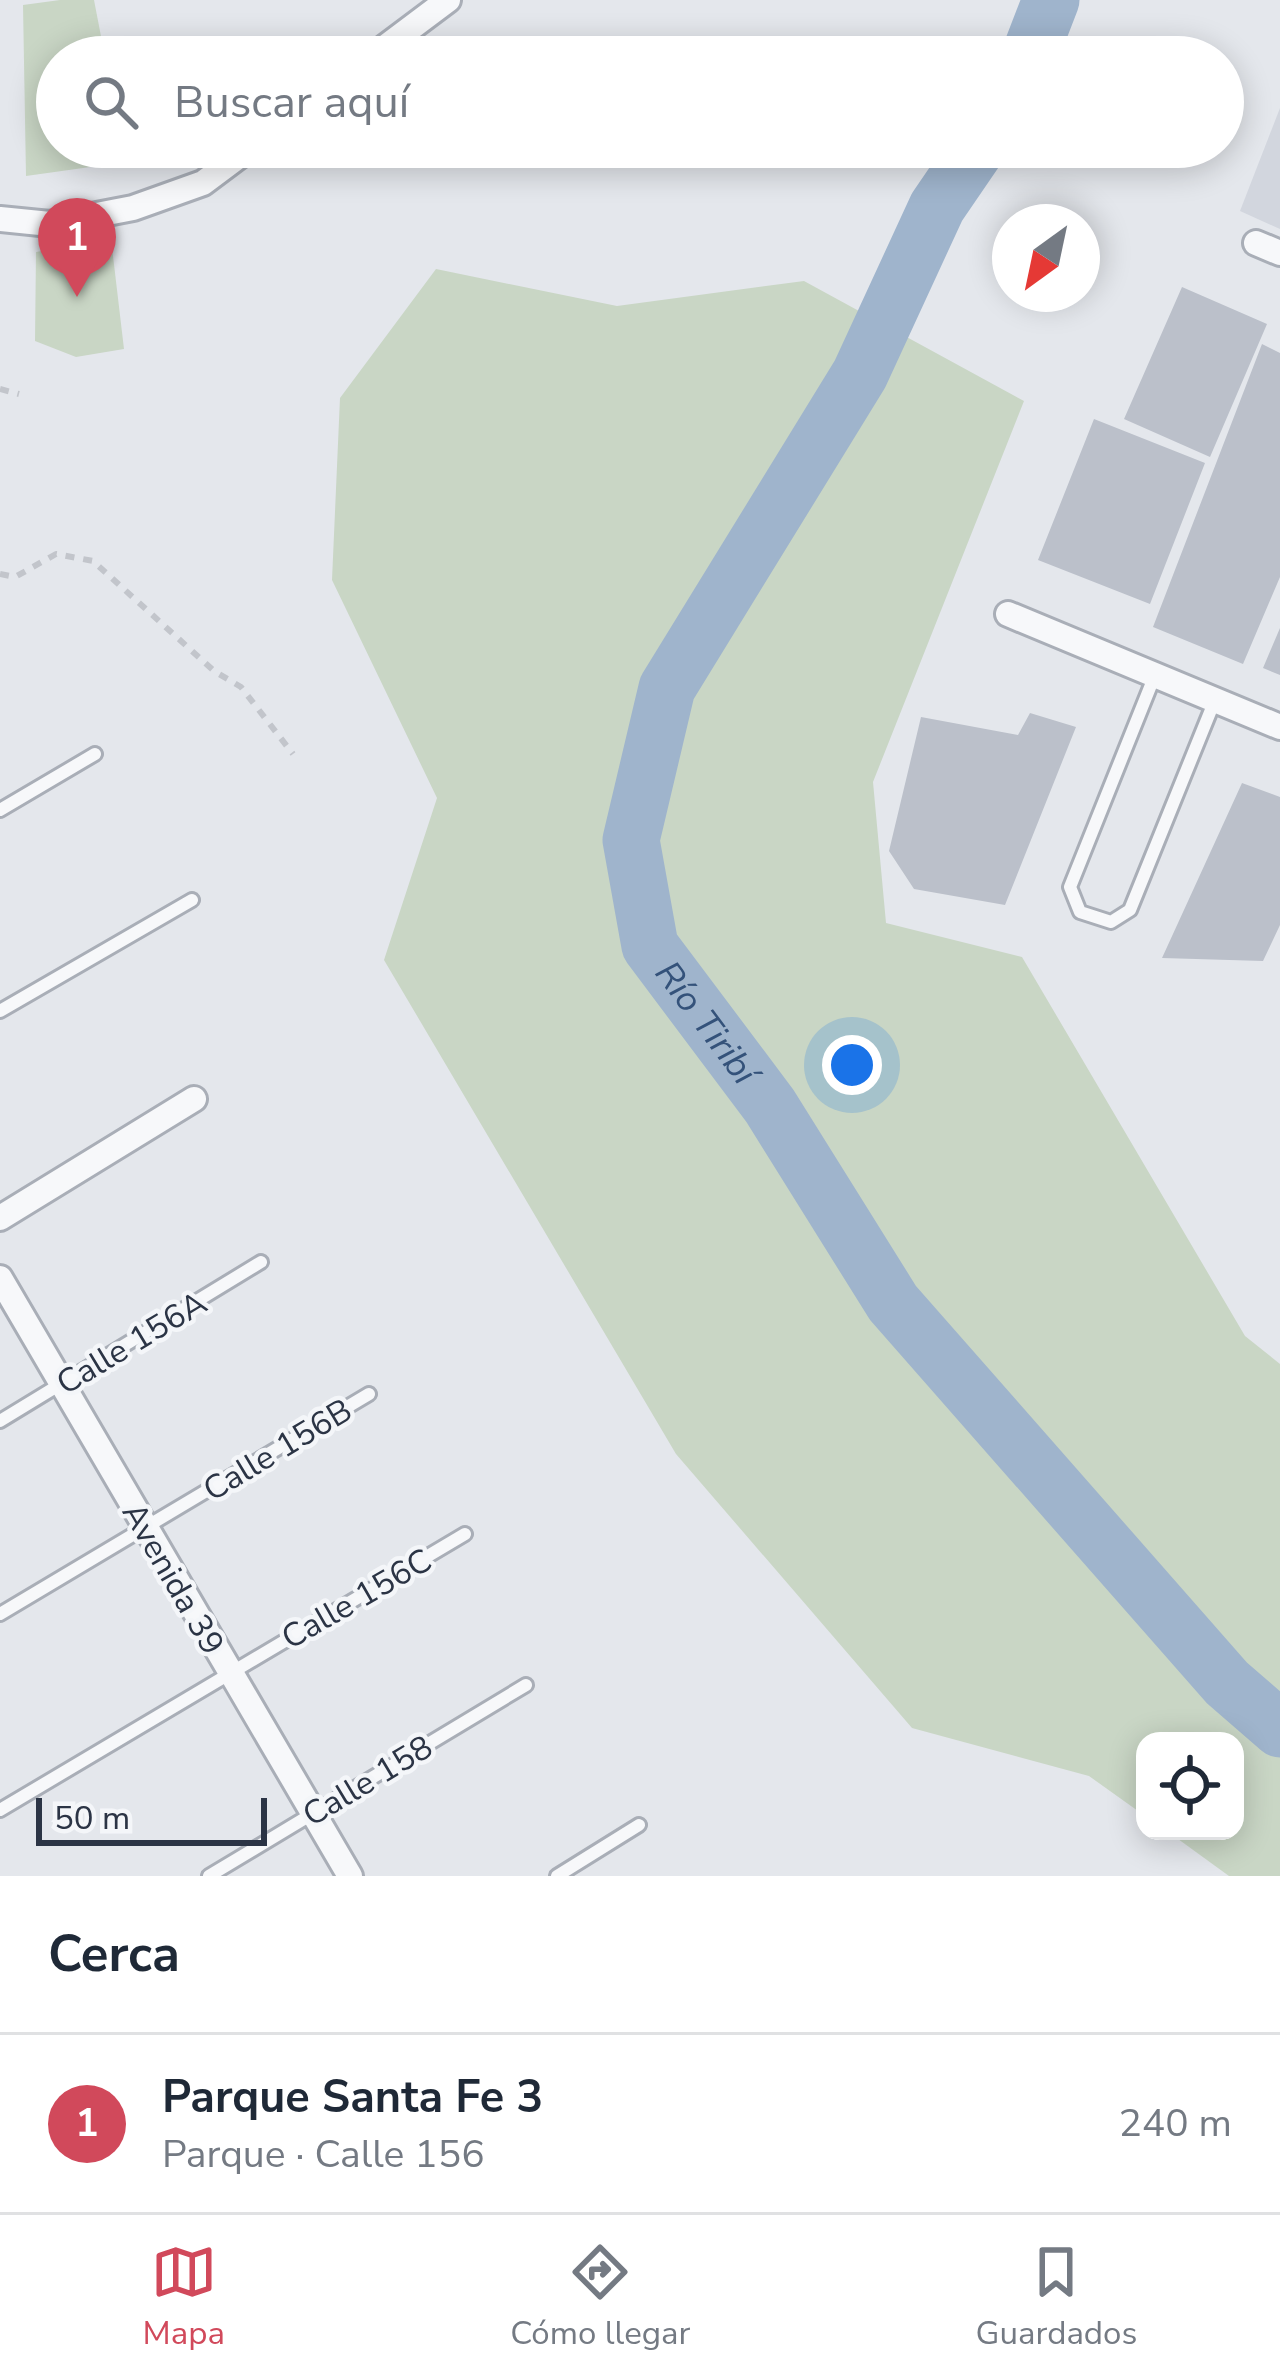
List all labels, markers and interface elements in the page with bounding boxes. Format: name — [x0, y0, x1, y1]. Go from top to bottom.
search box — [36, 36, 1244, 168]
icon: search — [78, 69, 144, 135]
text: Buscar aquí — [174, 72, 409, 133]
pin: 1 — [38, 198, 116, 297]
north arrow — [992, 204, 1100, 312]
water label: Río Tiribí — [643, 951, 771, 1098]
your location — [822, 1035, 882, 1095]
street label: Calle 156A — [48, 1281, 215, 1406]
street label: Calle 156B — [195, 1388, 361, 1512]
street label: Avenida 39 — [111, 1494, 234, 1663]
street label: Calle 156C — [274, 1538, 440, 1660]
street label: Calle 158 — [294, 1725, 441, 1838]
map controls — [1136, 1732, 1244, 1840]
button: locate — [1136, 1732, 1244, 1840]
scale bar — [36, 1792, 267, 1845]
text: 50 m — [54, 1796, 130, 1841]
text: Cerca — [48, 1919, 180, 1989]
text: Parque Santa Fe 3 — [162, 2067, 543, 2128]
text: 1 — [75, 2097, 99, 2150]
text: 240 m — [1118, 2097, 1232, 2150]
text: Parque · Calle 156 — [162, 2128, 485, 2181]
tab: Mapa — [143, 2239, 225, 2356]
tab: Cómo llegar — [510, 2239, 690, 2356]
tab: Guardados — [976, 2239, 1137, 2356]

